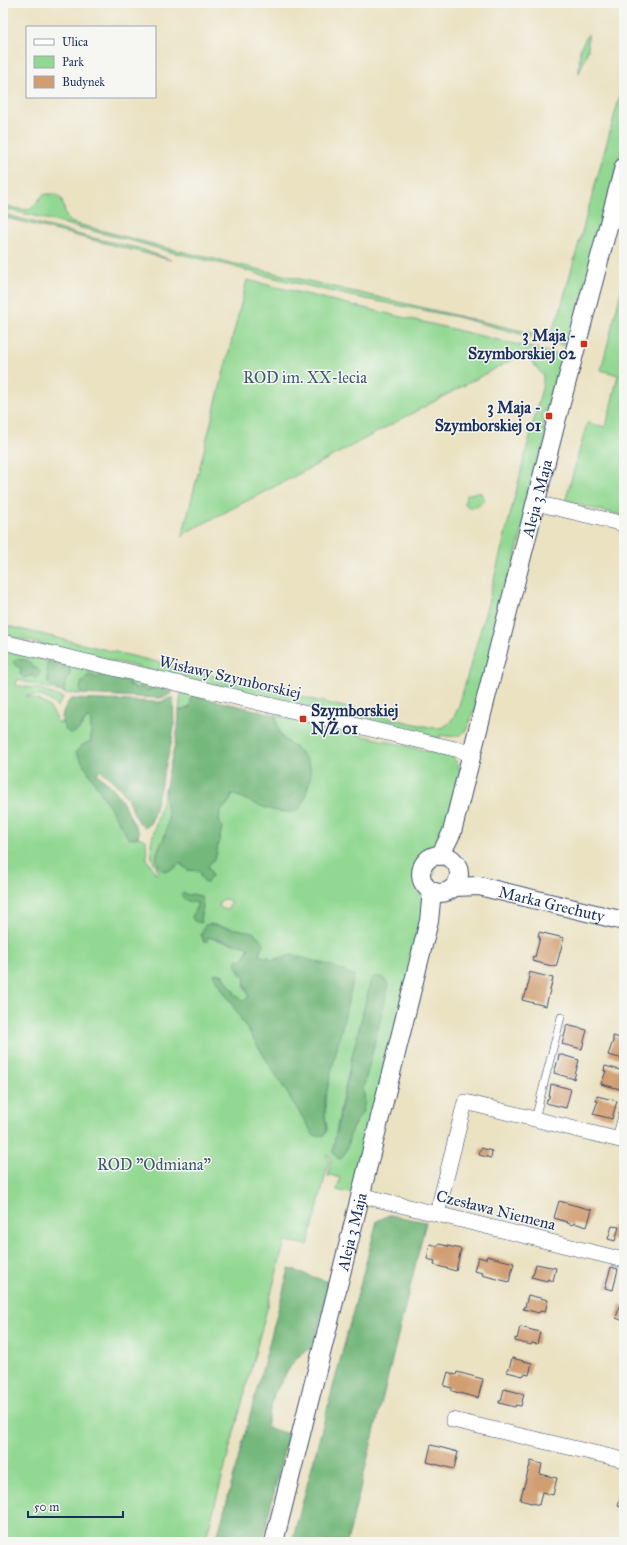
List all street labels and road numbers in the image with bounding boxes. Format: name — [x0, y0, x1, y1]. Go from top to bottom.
street label: Aleja 3 Maja — [517, 457, 556, 540]
street label: Wisławy Szymborskiej — [157, 651, 303, 703]
street label: Marka Grechuty — [497, 882, 607, 926]
street label: Czesława Niemena — [434, 1186, 558, 1234]
street label: Aleja 3 Maja — [332, 1190, 370, 1273]

